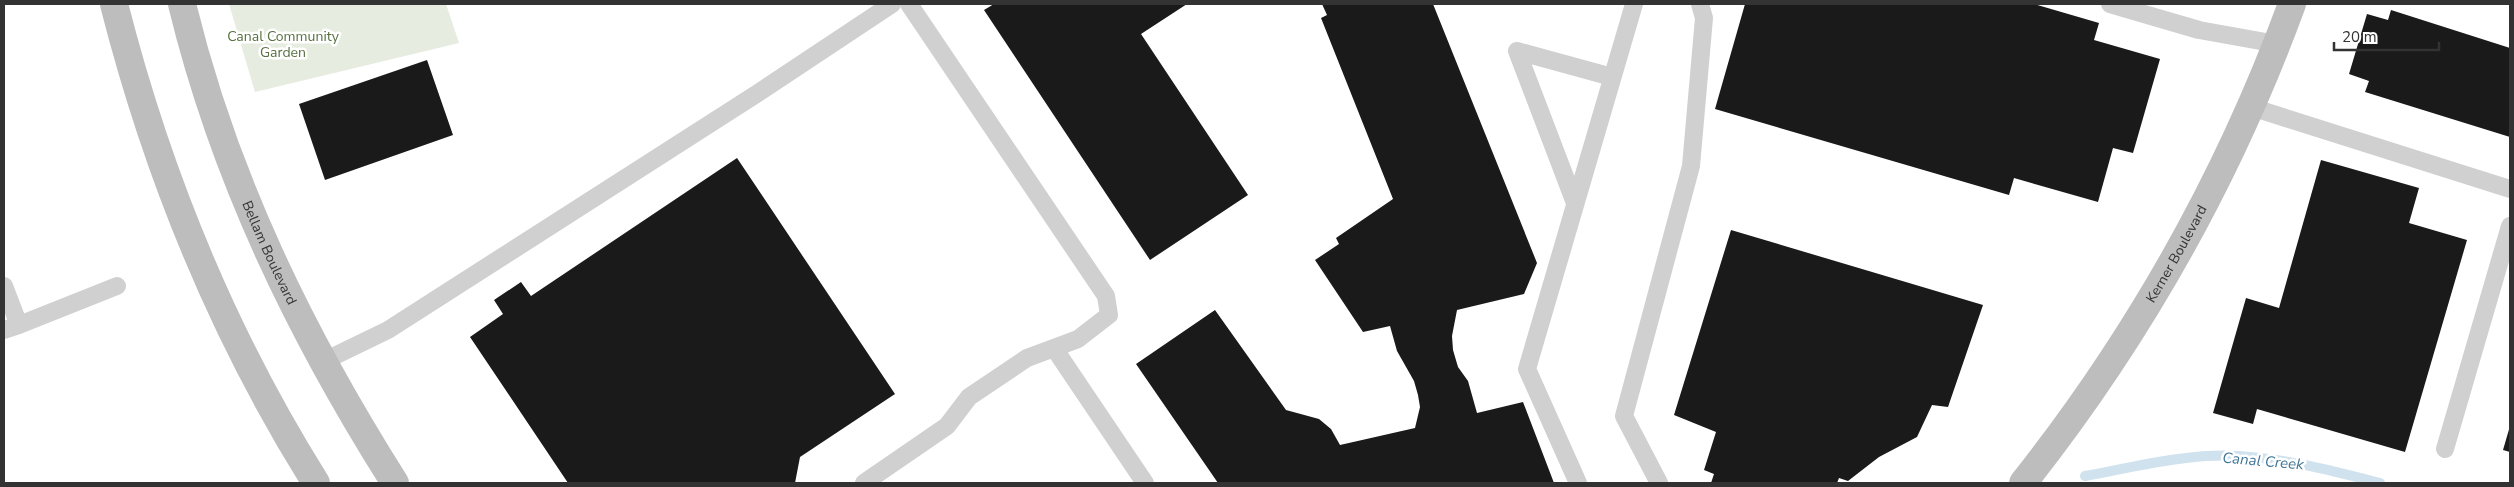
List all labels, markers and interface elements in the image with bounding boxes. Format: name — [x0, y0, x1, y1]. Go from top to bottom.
scale bar — [2334, 20, 2439, 52]
park label: Canal Community Garden — [227, 27, 340, 62]
text: 20 m — [2342, 27, 2377, 47]
street label: Bellam Boulevard — [238, 198, 302, 308]
street label: Kerner Boulevard — [2141, 202, 2211, 306]
water label: Canal Creek — [2222, 447, 2305, 475]

